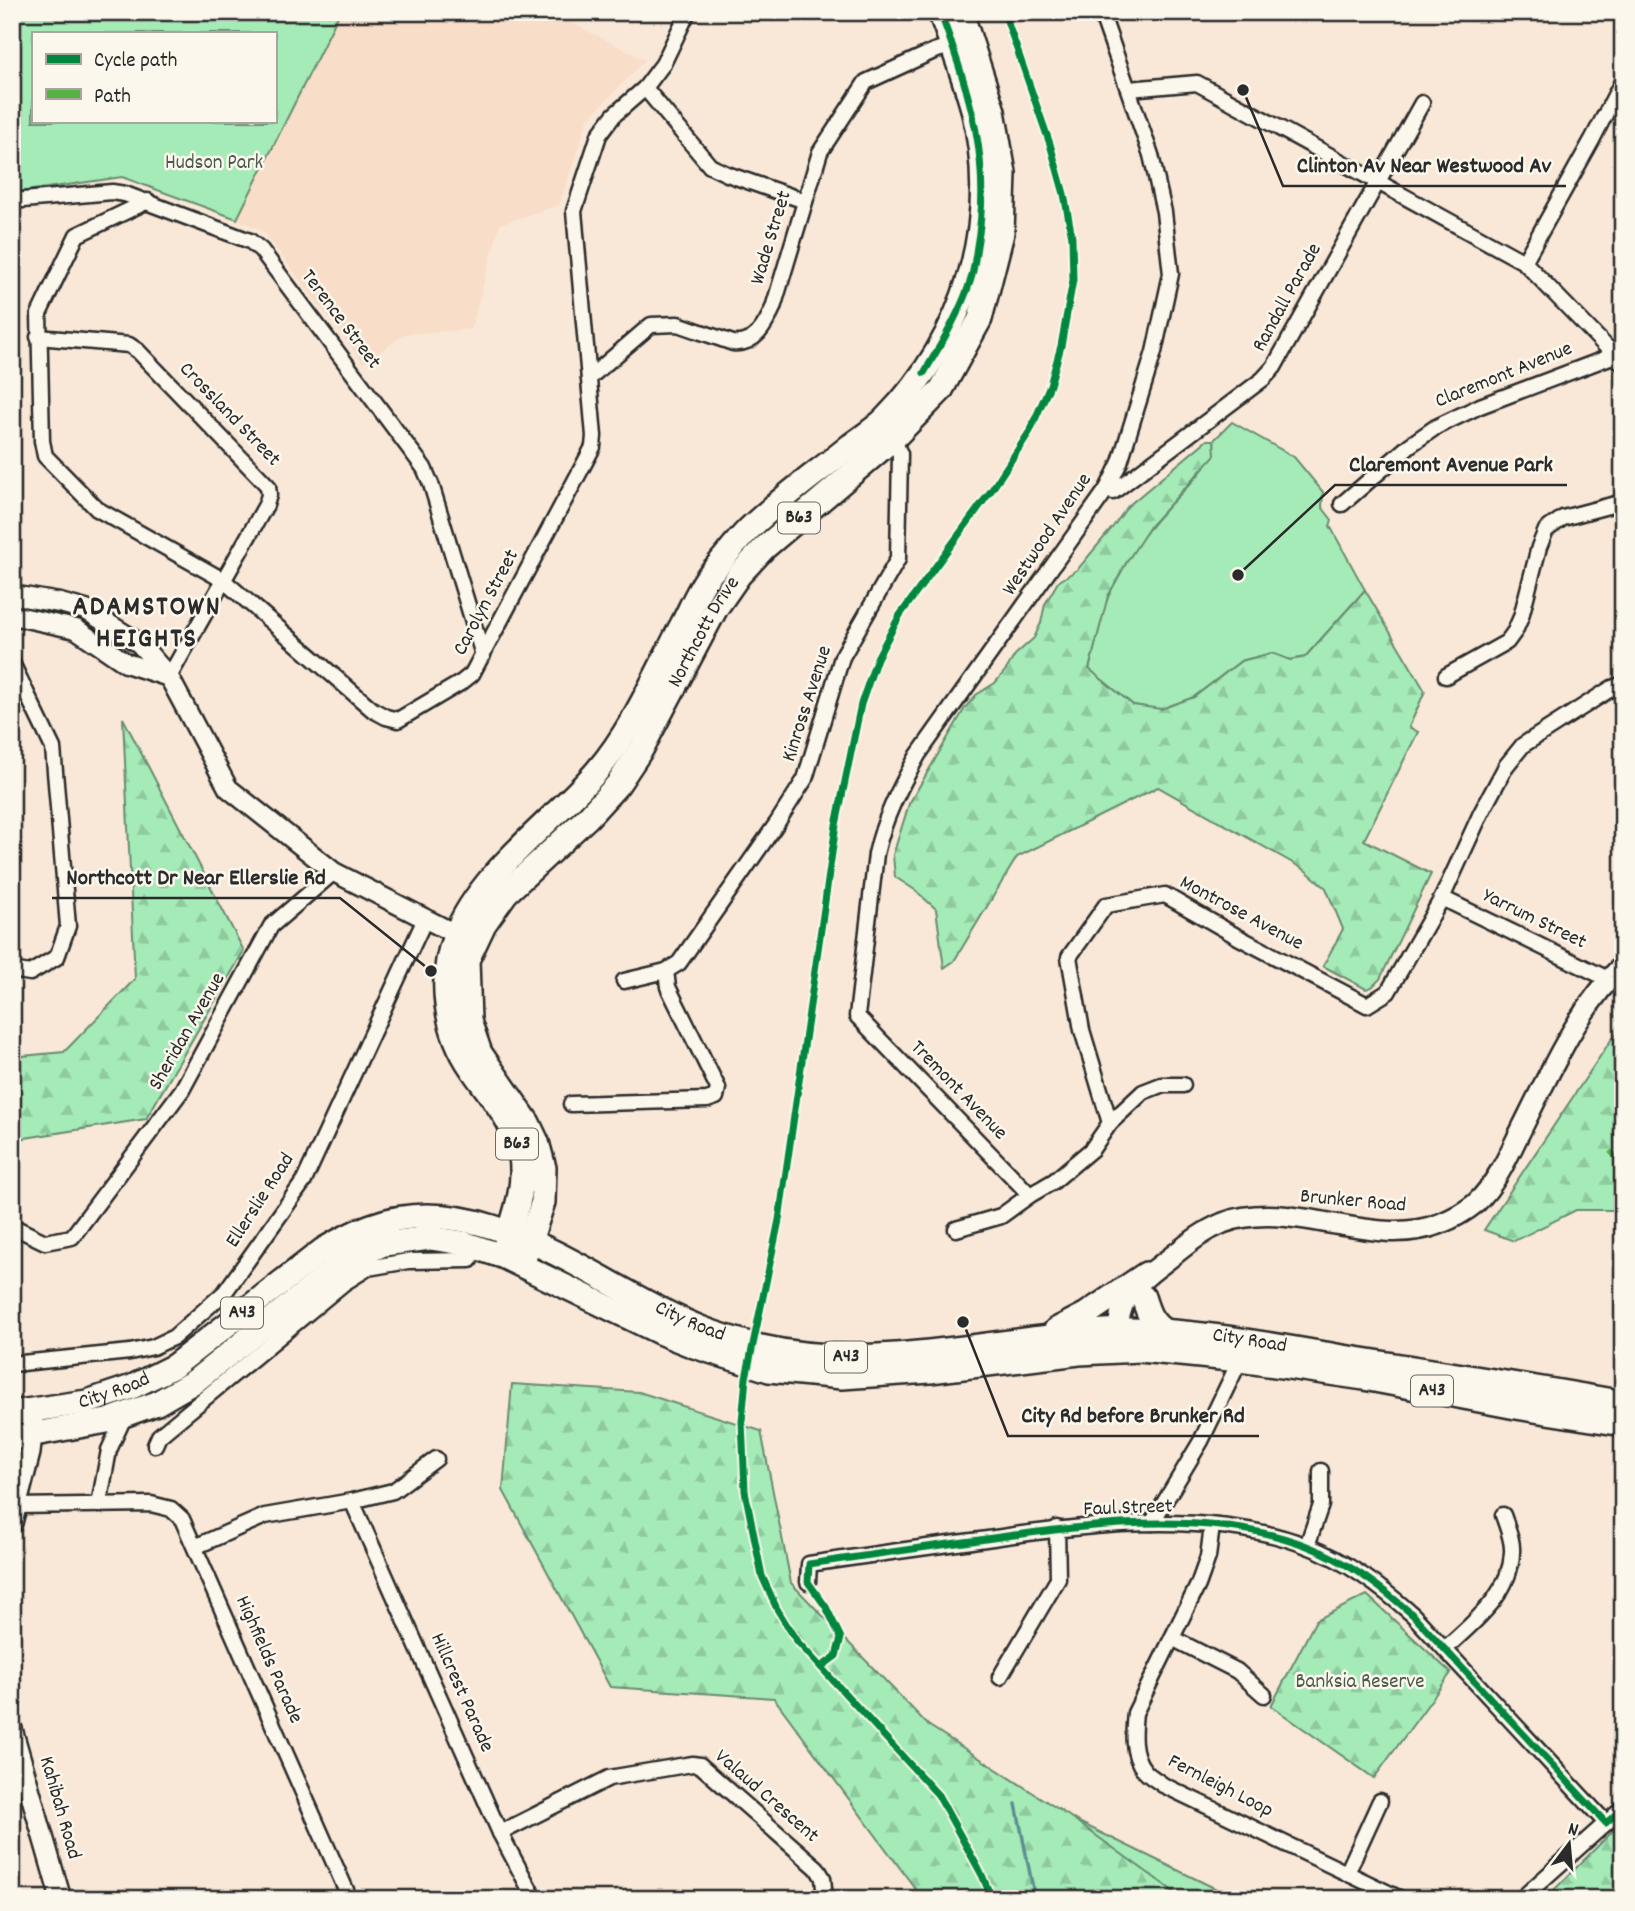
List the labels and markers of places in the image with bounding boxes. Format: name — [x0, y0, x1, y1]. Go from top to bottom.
callout: Clinton Av Near Westwood Av — [1283, 142, 1566, 186]
callout: Claremont Avenue Park — [1335, 441, 1567, 485]
callout: Northcott Dr Near Ellerslie Rd — [52, 854, 340, 898]
callout: City Rd before Brunker Rd — [1008, 1392, 1259, 1436]

